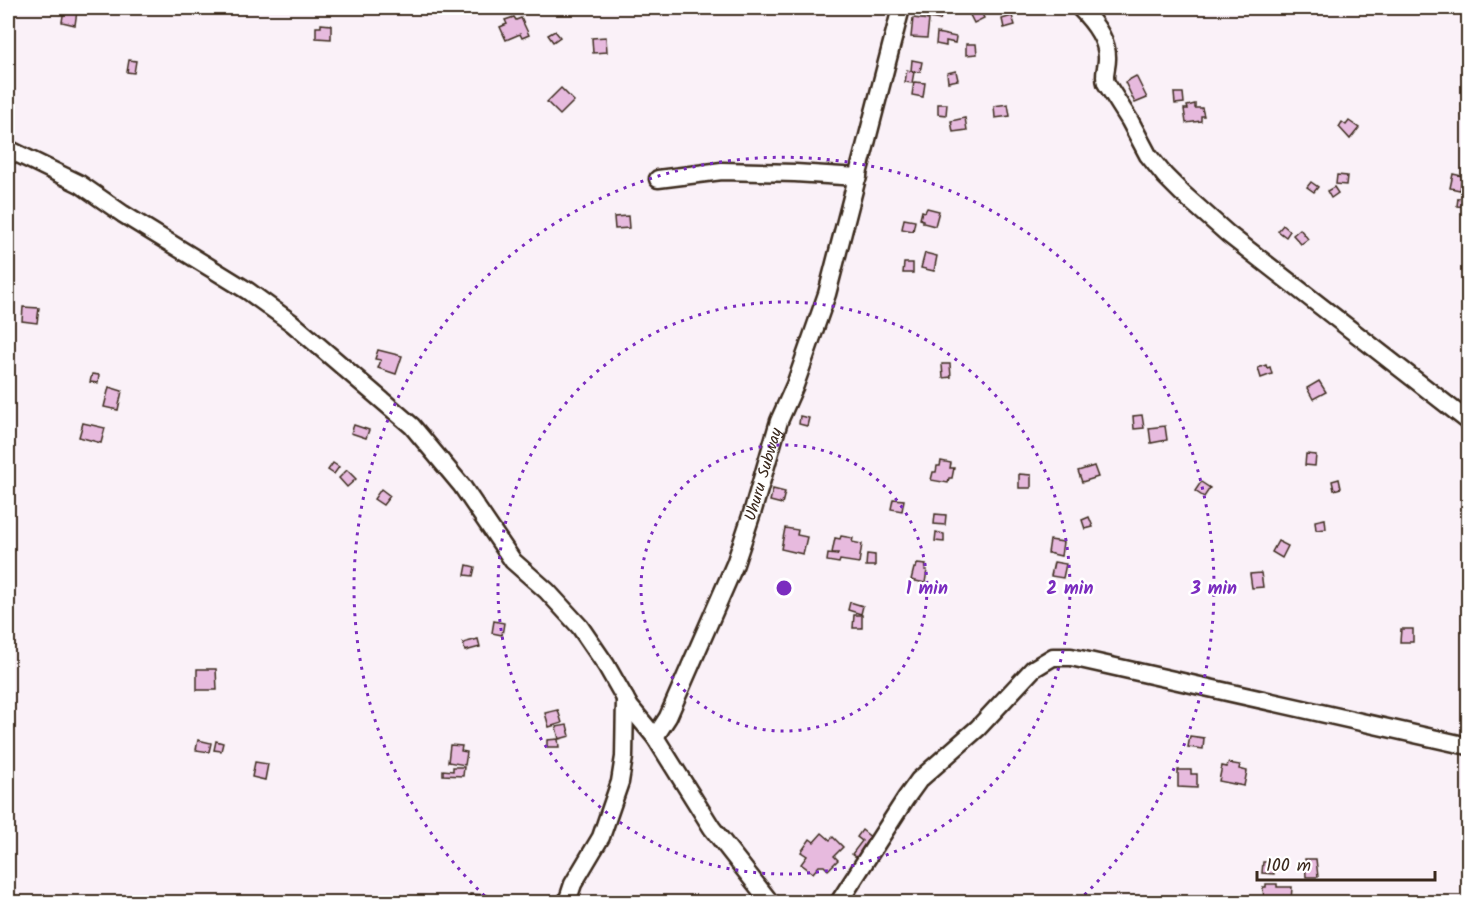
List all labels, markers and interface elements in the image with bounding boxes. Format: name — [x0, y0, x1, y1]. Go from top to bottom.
street label: Uhuru Subway — [738, 424, 789, 524]
text: 1 min — [906, 575, 948, 604]
text: 2 min — [1047, 575, 1093, 604]
text: 3 min — [1190, 575, 1237, 604]
centre of rings — [774, 578, 794, 598]
scale bar — [1257, 844, 1436, 882]
text: 100 m — [1266, 852, 1311, 881]

